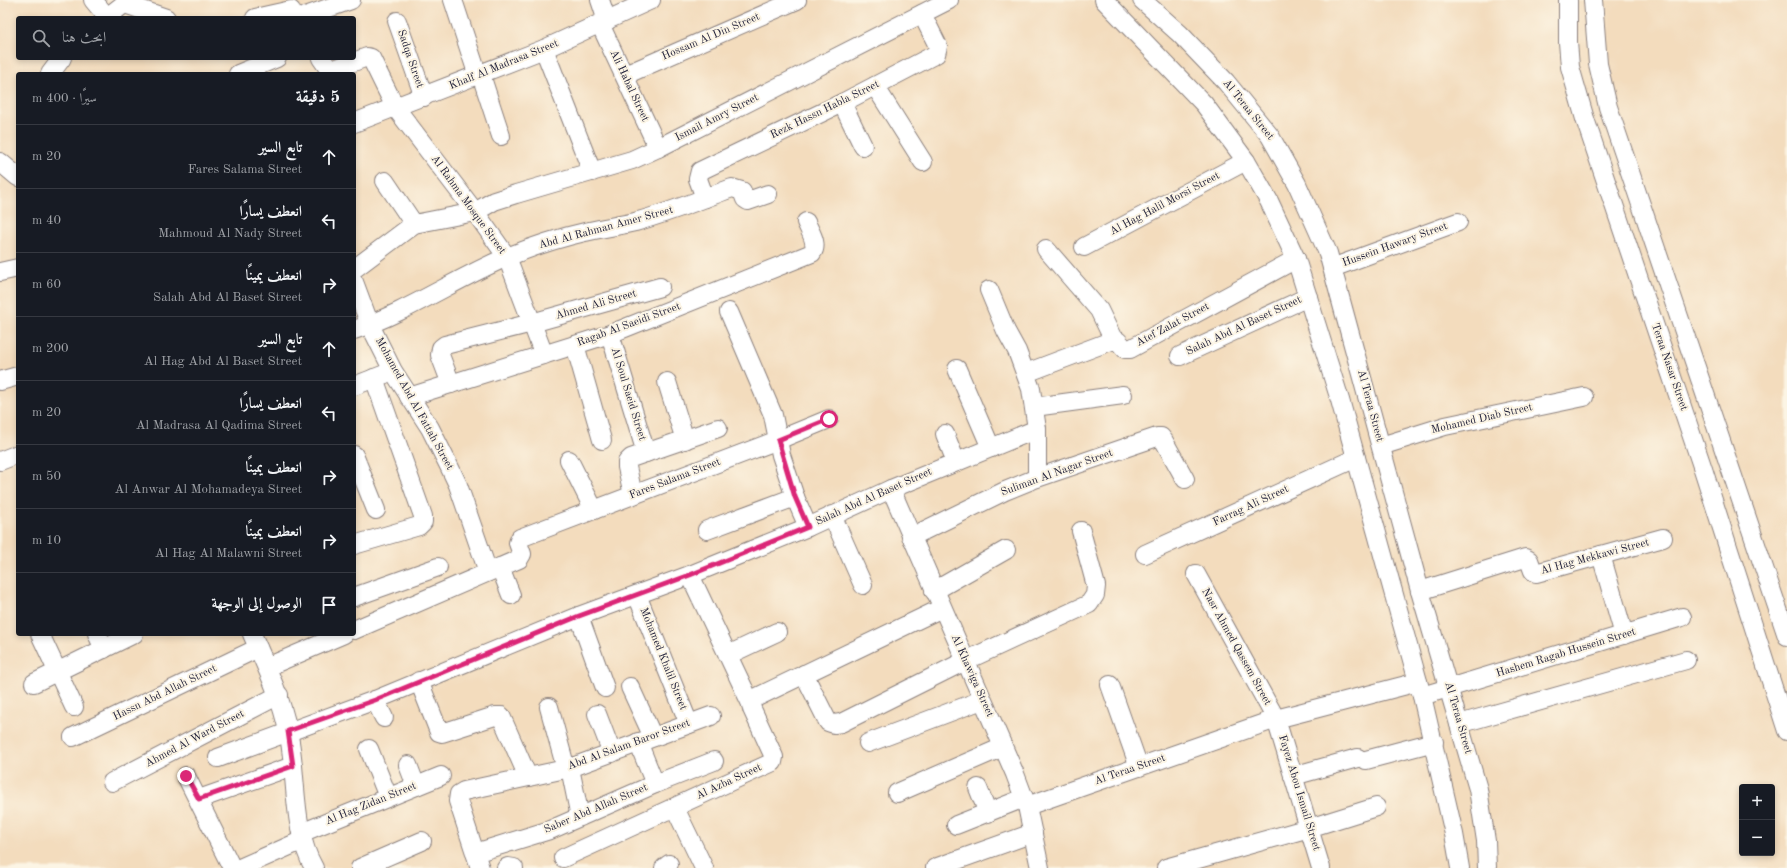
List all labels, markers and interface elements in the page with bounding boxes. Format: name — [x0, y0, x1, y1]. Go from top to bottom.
street label: Hossam Al Din Street — [660, 11, 762, 63]
search box — [16, 16, 356, 60]
icon: search — [30, 27, 52, 49]
street label: Sadqa Street — [395, 28, 425, 90]
text: ابحث هنا — [62, 31, 106, 46]
street label: Khalf Al Madrasa Street — [448, 38, 560, 92]
street label: Ali Habal Street — [608, 48, 650, 124]
street label: Al Teraa Street — [1220, 78, 1276, 142]
street label: Rezk Hassn Habla Street — [769, 79, 881, 141]
text: 5 دقيقة — [296, 89, 340, 106]
text: سيرًا · 400 m — [32, 92, 97, 105]
street label: Ismail Amry Street — [674, 92, 761, 144]
text: تابع السير — [259, 141, 302, 156]
icon: ahead — [318, 146, 340, 168]
text: 20 m — [32, 150, 61, 163]
street label: Al Rahma Mosque Street — [429, 154, 508, 257]
text: Fares Salama Street — [188, 163, 302, 176]
street label: Al Hag Halil Morsi Street — [1108, 170, 1222, 238]
text: انعطف يسارًا — [240, 205, 302, 220]
street label: Abd Al Rahman Amer Street — [538, 205, 675, 251]
icon: left — [318, 210, 340, 232]
text: 40 m — [32, 214, 61, 227]
street label: Hussein Hawary Street — [1341, 221, 1449, 269]
text: Mahmoud Al Nady Street — [158, 227, 302, 240]
text: انعطف يمينًا — [246, 269, 302, 284]
icon: right — [318, 274, 340, 296]
text: 60 m — [32, 278, 61, 291]
street label: Ahmed Ali Street — [554, 288, 638, 322]
text: Salah Abd Al Baset Street — [153, 291, 302, 304]
street label: Salah Abd Al Baset Street — [1185, 294, 1304, 358]
street label: Ragab Al Saeidi Street — [576, 301, 682, 349]
street label: Atef Zalat Street — [1135, 301, 1212, 349]
street label: Teraa Nasar Street — [1649, 322, 1689, 412]
text: تابع السير — [259, 333, 302, 348]
street label: Mohamed Abd Al Fattah Street — [373, 336, 455, 472]
icon: ahead — [318, 338, 340, 360]
text: 200 m — [32, 342, 69, 355]
street label: Al Soul Saeid Street — [609, 346, 647, 442]
text: Al Hag Abd Al Baset Street — [144, 355, 302, 368]
street label: Al Teraa Street — [1355, 369, 1385, 443]
text: انعطف يسارًا — [240, 397, 302, 412]
icon: left — [318, 402, 340, 424]
street label: Mohamed Diab Street — [1430, 402, 1534, 436]
text: 20 m — [32, 406, 61, 419]
route start — [820, 410, 838, 428]
text: Al Madrasa Al Qadima Street — [136, 419, 302, 432]
street label: Suliman Al Nagar Street — [1000, 448, 1115, 498]
street label: Fares Salama Street — [628, 456, 722, 501]
text: انعطف يمينًا — [246, 461, 302, 476]
icon: right — [318, 466, 340, 488]
street label: Salah Abd Al Baset Street — [814, 466, 934, 528]
text: 50 m — [32, 470, 61, 483]
text: Al Anwar Al Mohamadeya Street — [114, 483, 302, 496]
street label: Farrag Ali Street — [1211, 484, 1291, 528]
text: انعطف يمينًا — [246, 525, 302, 540]
icon: right — [318, 530, 340, 552]
text: 10 m — [32, 534, 61, 547]
street label: Al Hag Mekkawi Street — [1539, 537, 1651, 577]
text: Al Hag Al Malawni Street — [155, 547, 302, 560]
street label: Nasr Ahmed Qassem Street — [1199, 587, 1273, 708]
icon: arrive — [318, 594, 340, 616]
text: الوصول إلى الوجهة — [211, 597, 302, 612]
street label: Mohamed Khalil Street — [637, 606, 689, 712]
street label: Hashem Ragab Hussein Street — [1495, 626, 1637, 680]
street label: Al Khawiga Street — [949, 633, 995, 719]
street label: Hassn Abd Allah Street — [112, 663, 219, 723]
street label: Al Teraa Street — [1442, 681, 1474, 755]
street label: Ahmed Al Ward Street — [144, 708, 246, 770]
street label: Abd Al Salam Baror Street — [566, 718, 692, 772]
street label: Fayez Abou Ismail Street — [1276, 734, 1322, 852]
street label: Al Teraa Street — [1093, 753, 1167, 787]
street label: Al Azba Street — [695, 762, 764, 802]
route end — [177, 767, 195, 785]
street label: Al Hag Zidan Street — [324, 781, 418, 827]
street label: Saber Abd Allah Street — [543, 782, 650, 836]
map controls — [1739, 784, 1775, 856]
button: + — [1739, 784, 1775, 820]
button: − — [1739, 820, 1775, 856]

